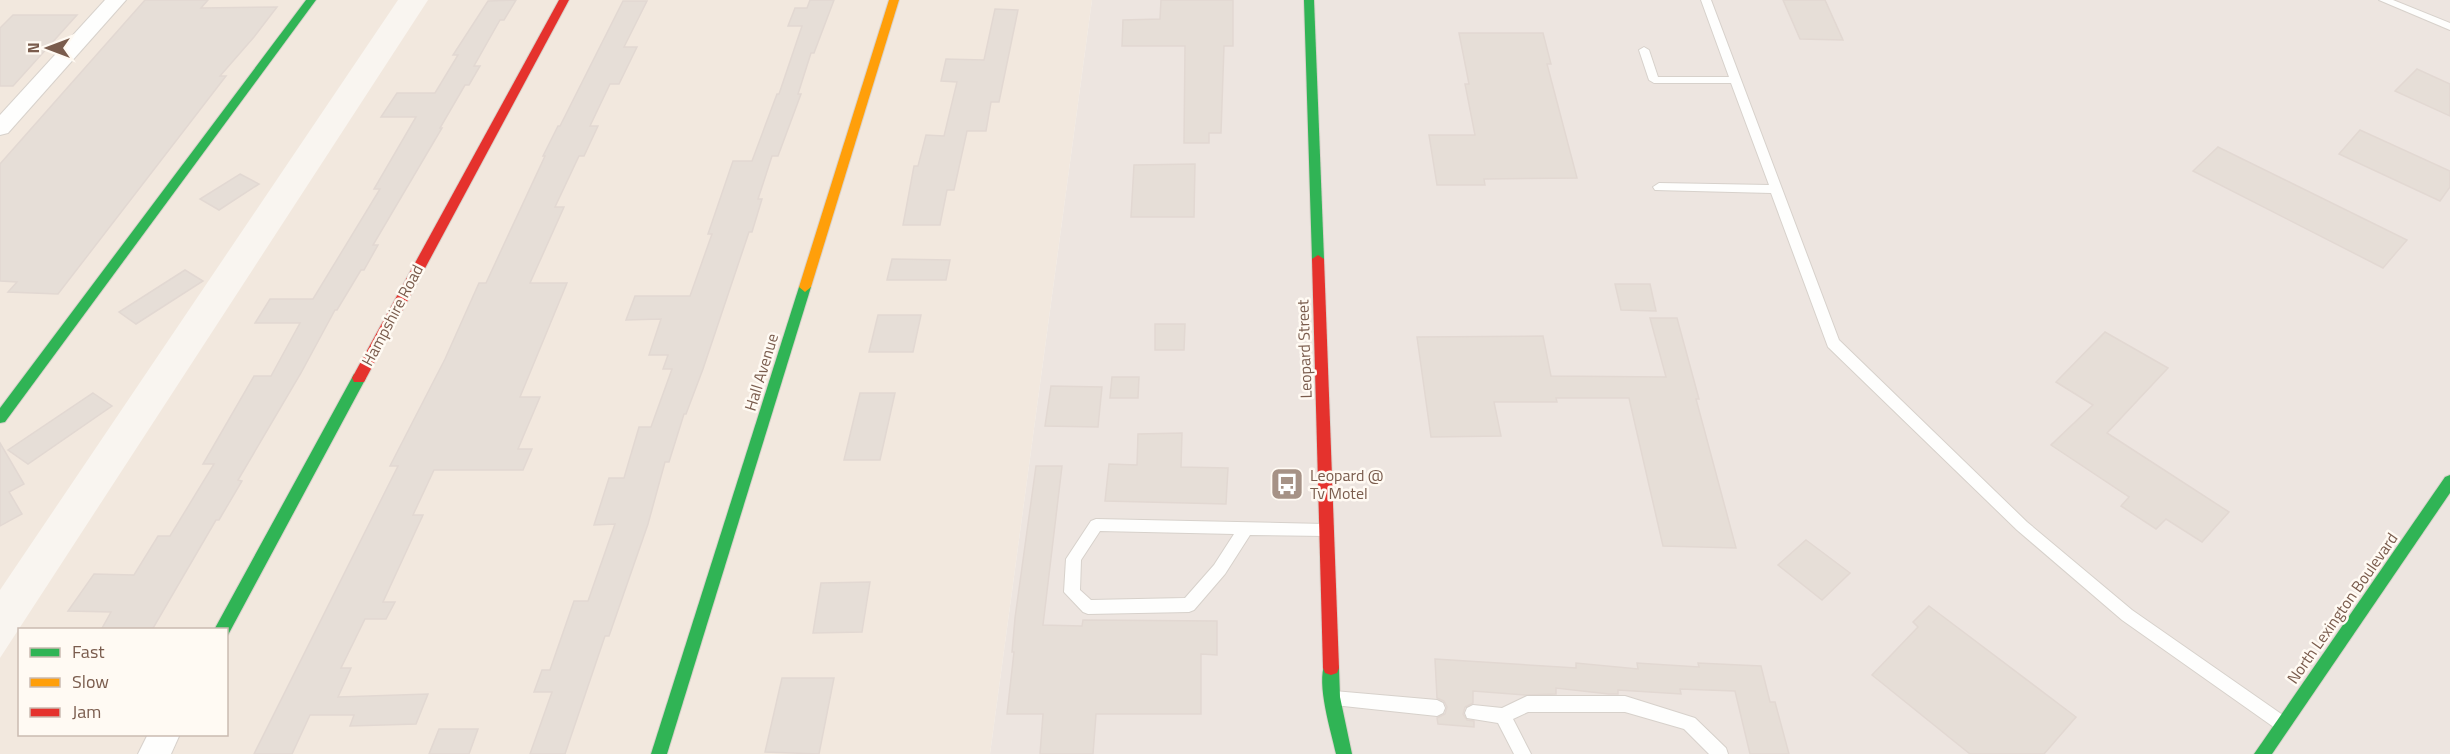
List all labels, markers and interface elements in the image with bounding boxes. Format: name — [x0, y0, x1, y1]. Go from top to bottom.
north arrow — [18, 18, 78, 78]
text: N — [21, 42, 45, 54]
street label: Hampshire Road — [355, 260, 429, 370]
street label: Leopard Street — [1290, 299, 1318, 399]
street label: Hall Avenue — [738, 330, 784, 414]
place label: Leopard @ Tv Motel — [1310, 463, 1384, 505]
bus stop icon: Leopard @ Tv Motel — [1269, 466, 1305, 502]
street label: North Lexington Boulevard — [2281, 528, 2403, 688]
legend — [18, 628, 228, 736]
text: Fast — [72, 638, 105, 665]
text: Slow — [72, 668, 109, 695]
text: Jam — [72, 698, 101, 725]

